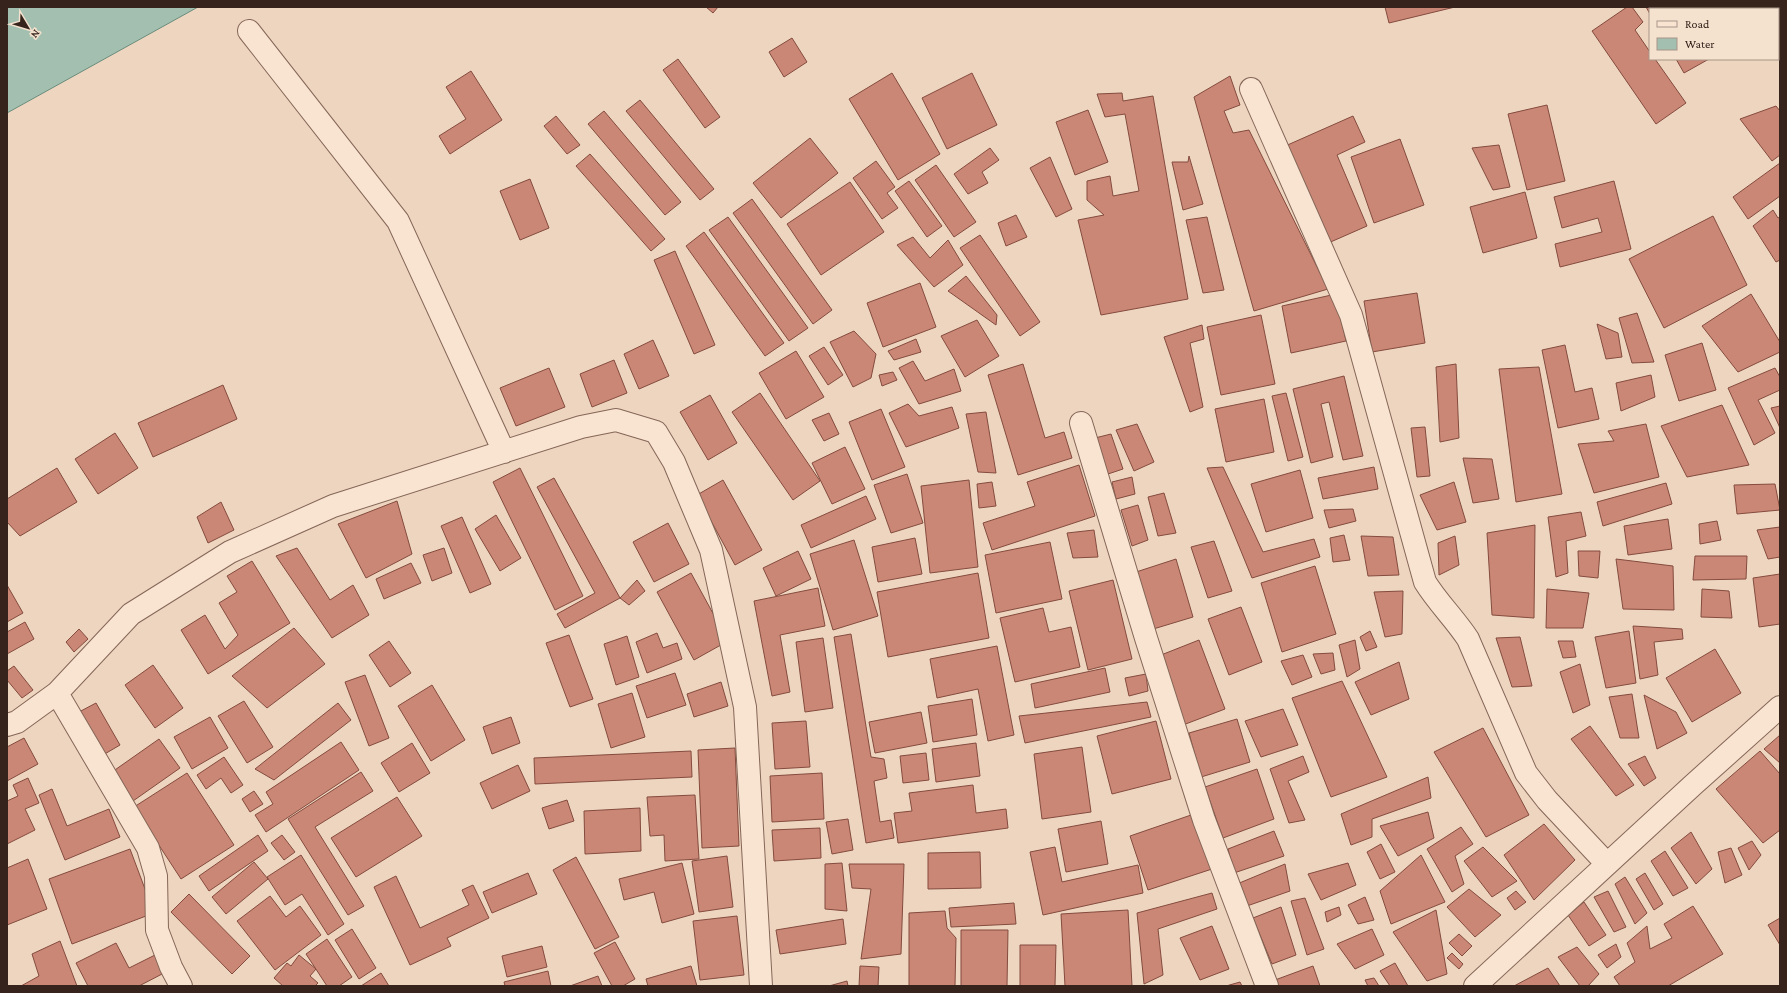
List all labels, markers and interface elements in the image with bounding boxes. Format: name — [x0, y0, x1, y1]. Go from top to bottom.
north arrow — [8, 8, 48, 48]
legend — [1649, 8, 1779, 60]
text: Road — [1685, 17, 1710, 31]
text: N — [29, 28, 43, 41]
text: Water — [1685, 37, 1715, 51]

